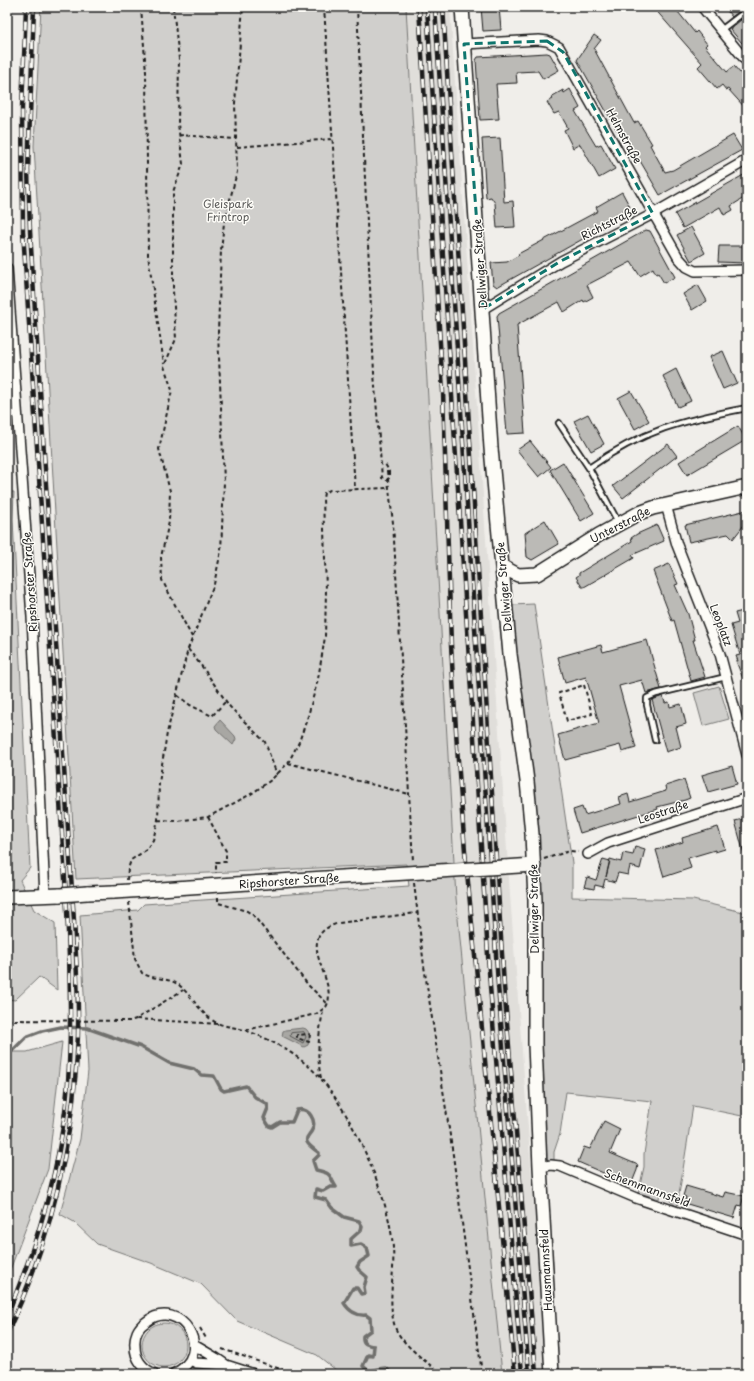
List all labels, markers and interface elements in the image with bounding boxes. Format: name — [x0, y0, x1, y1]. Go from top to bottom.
street label: Helmstraße — [602, 105, 647, 167]
park label: Gleispark Frintrop — [203, 195, 253, 225]
street label: Richtstraße — [578, 201, 640, 244]
street label: Dellwiger Straße — [468, 218, 491, 310]
street label: Unterstraße — [587, 502, 653, 547]
street label: Ripshorster Straße — [18, 531, 41, 633]
street label: Dellwiger Straße — [491, 541, 516, 633]
street label: Leoplatz — [706, 601, 737, 648]
street label: Leostraße — [635, 795, 690, 828]
street label: Dellwiger Straße — [524, 863, 543, 954]
street label: Ripshorster Straße — [238, 869, 340, 892]
street label: Schemmannsfeld — [602, 1164, 693, 1211]
street label: Hausmannsfeld — [535, 1229, 556, 1311]

